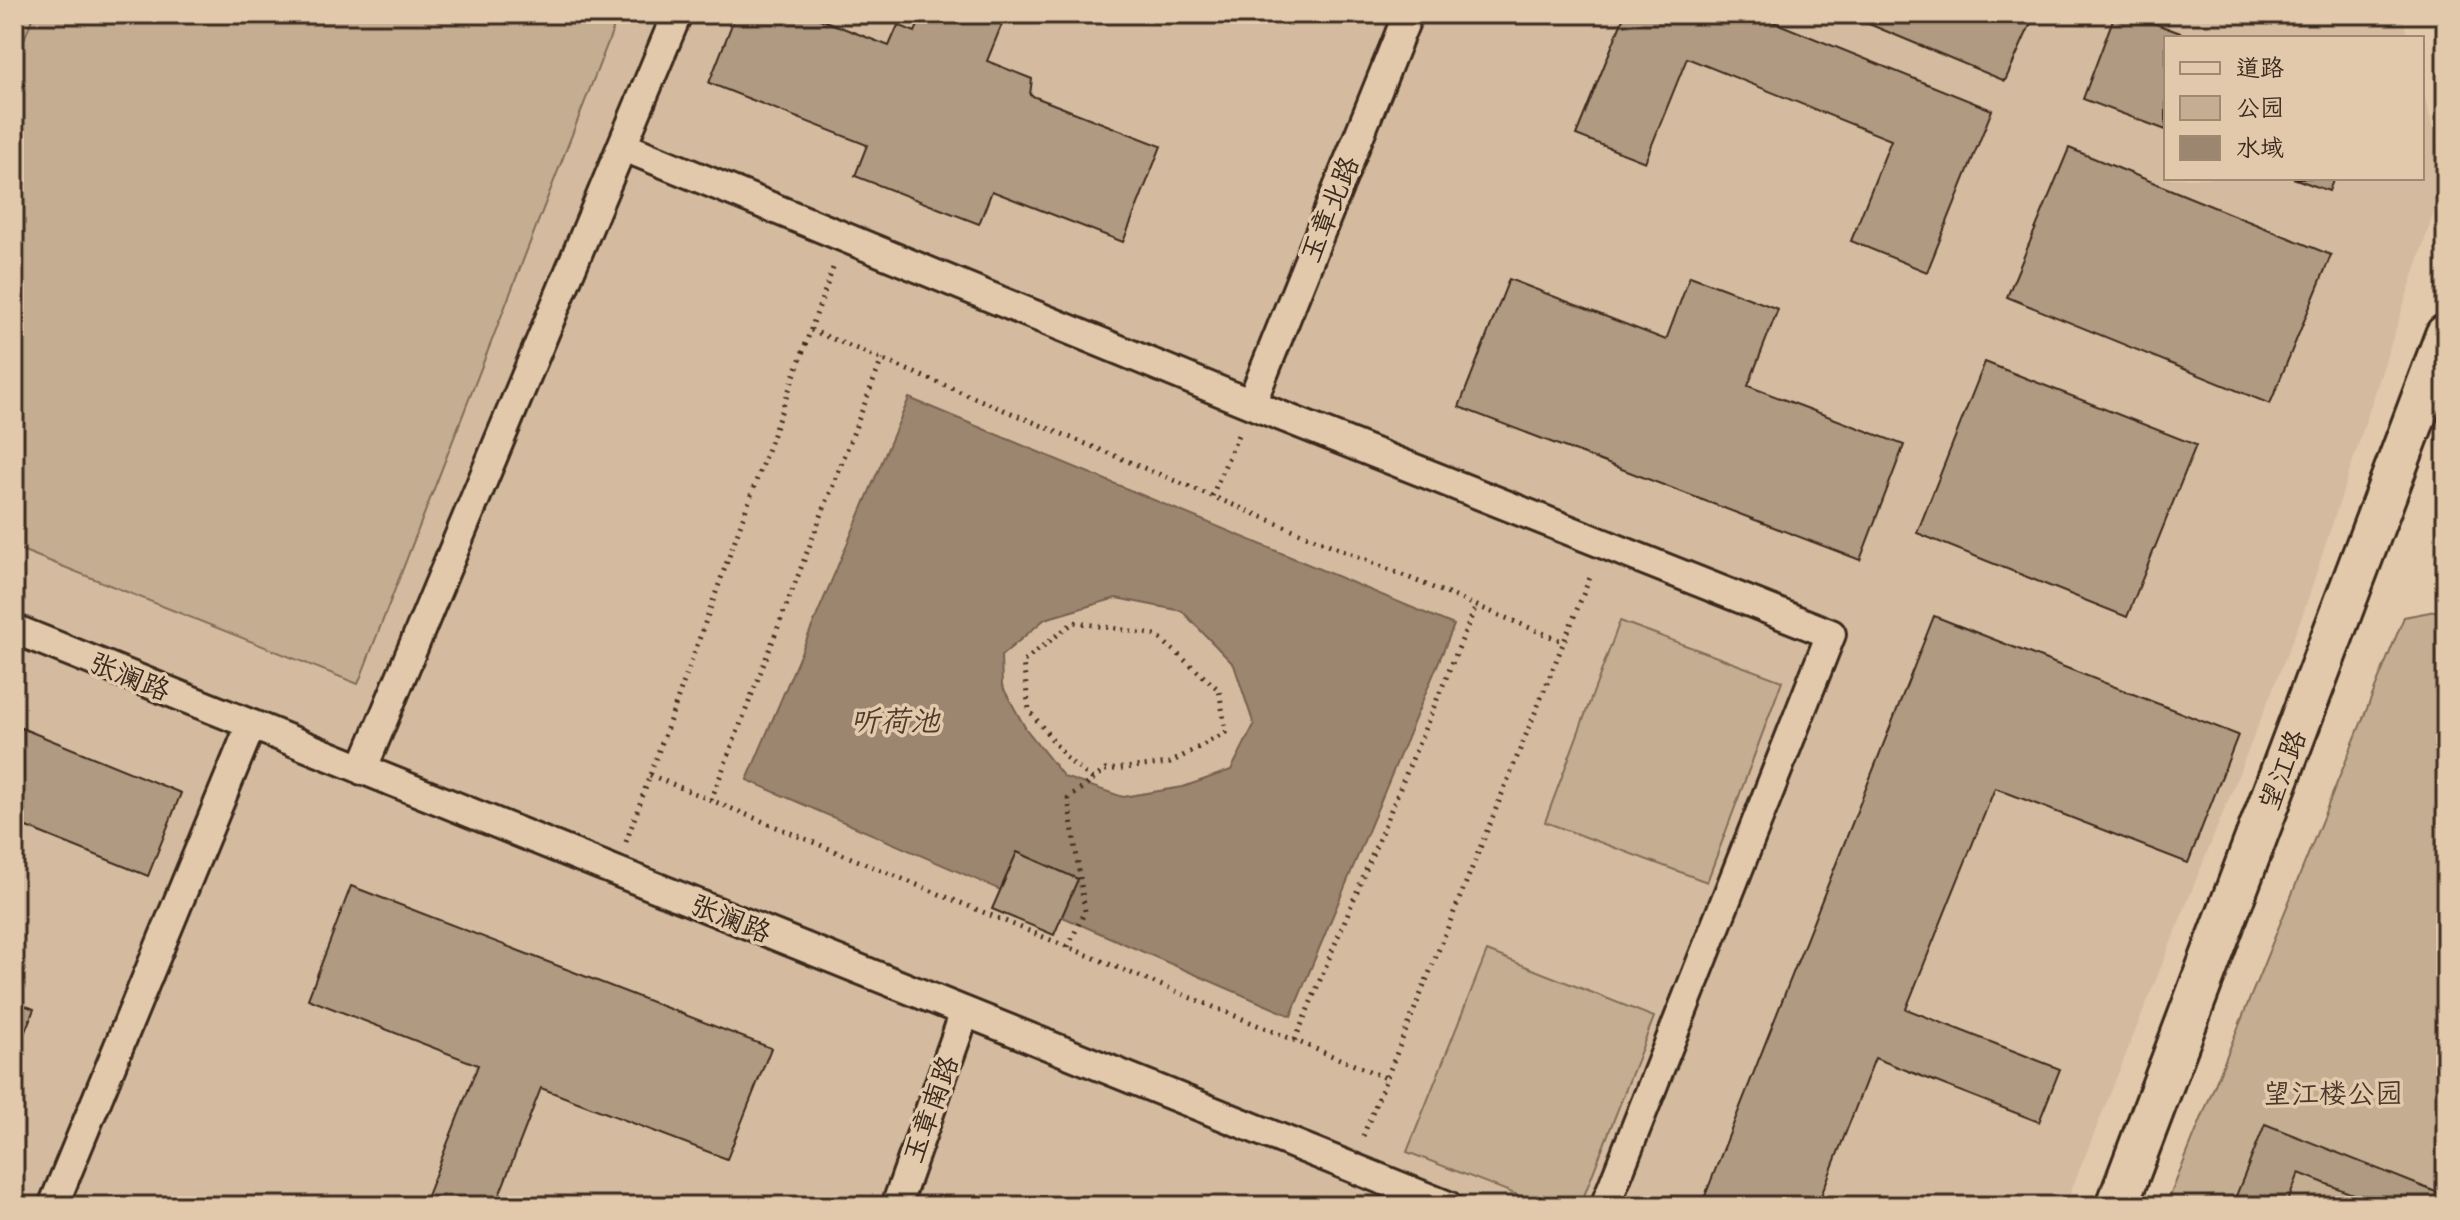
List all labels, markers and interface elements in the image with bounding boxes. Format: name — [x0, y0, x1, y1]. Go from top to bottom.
legend — [2164, 36, 2424, 180]
text: 道路 — [2236, 51, 2284, 83]
text: 公园 — [2236, 91, 2284, 123]
text: 水域 — [2236, 131, 2284, 163]
street label: 玉章北路 — [1290, 150, 1368, 268]
street label: 张澜路 — [84, 643, 176, 709]
water label: 听荷池 — [850, 700, 941, 740]
street label: 望江路 — [2249, 724, 2315, 816]
street label: 张澜路 — [685, 885, 777, 951]
street label: 玉章南路 — [893, 1050, 967, 1168]
park label: 望江楼公园 — [2263, 1074, 2403, 1112]

